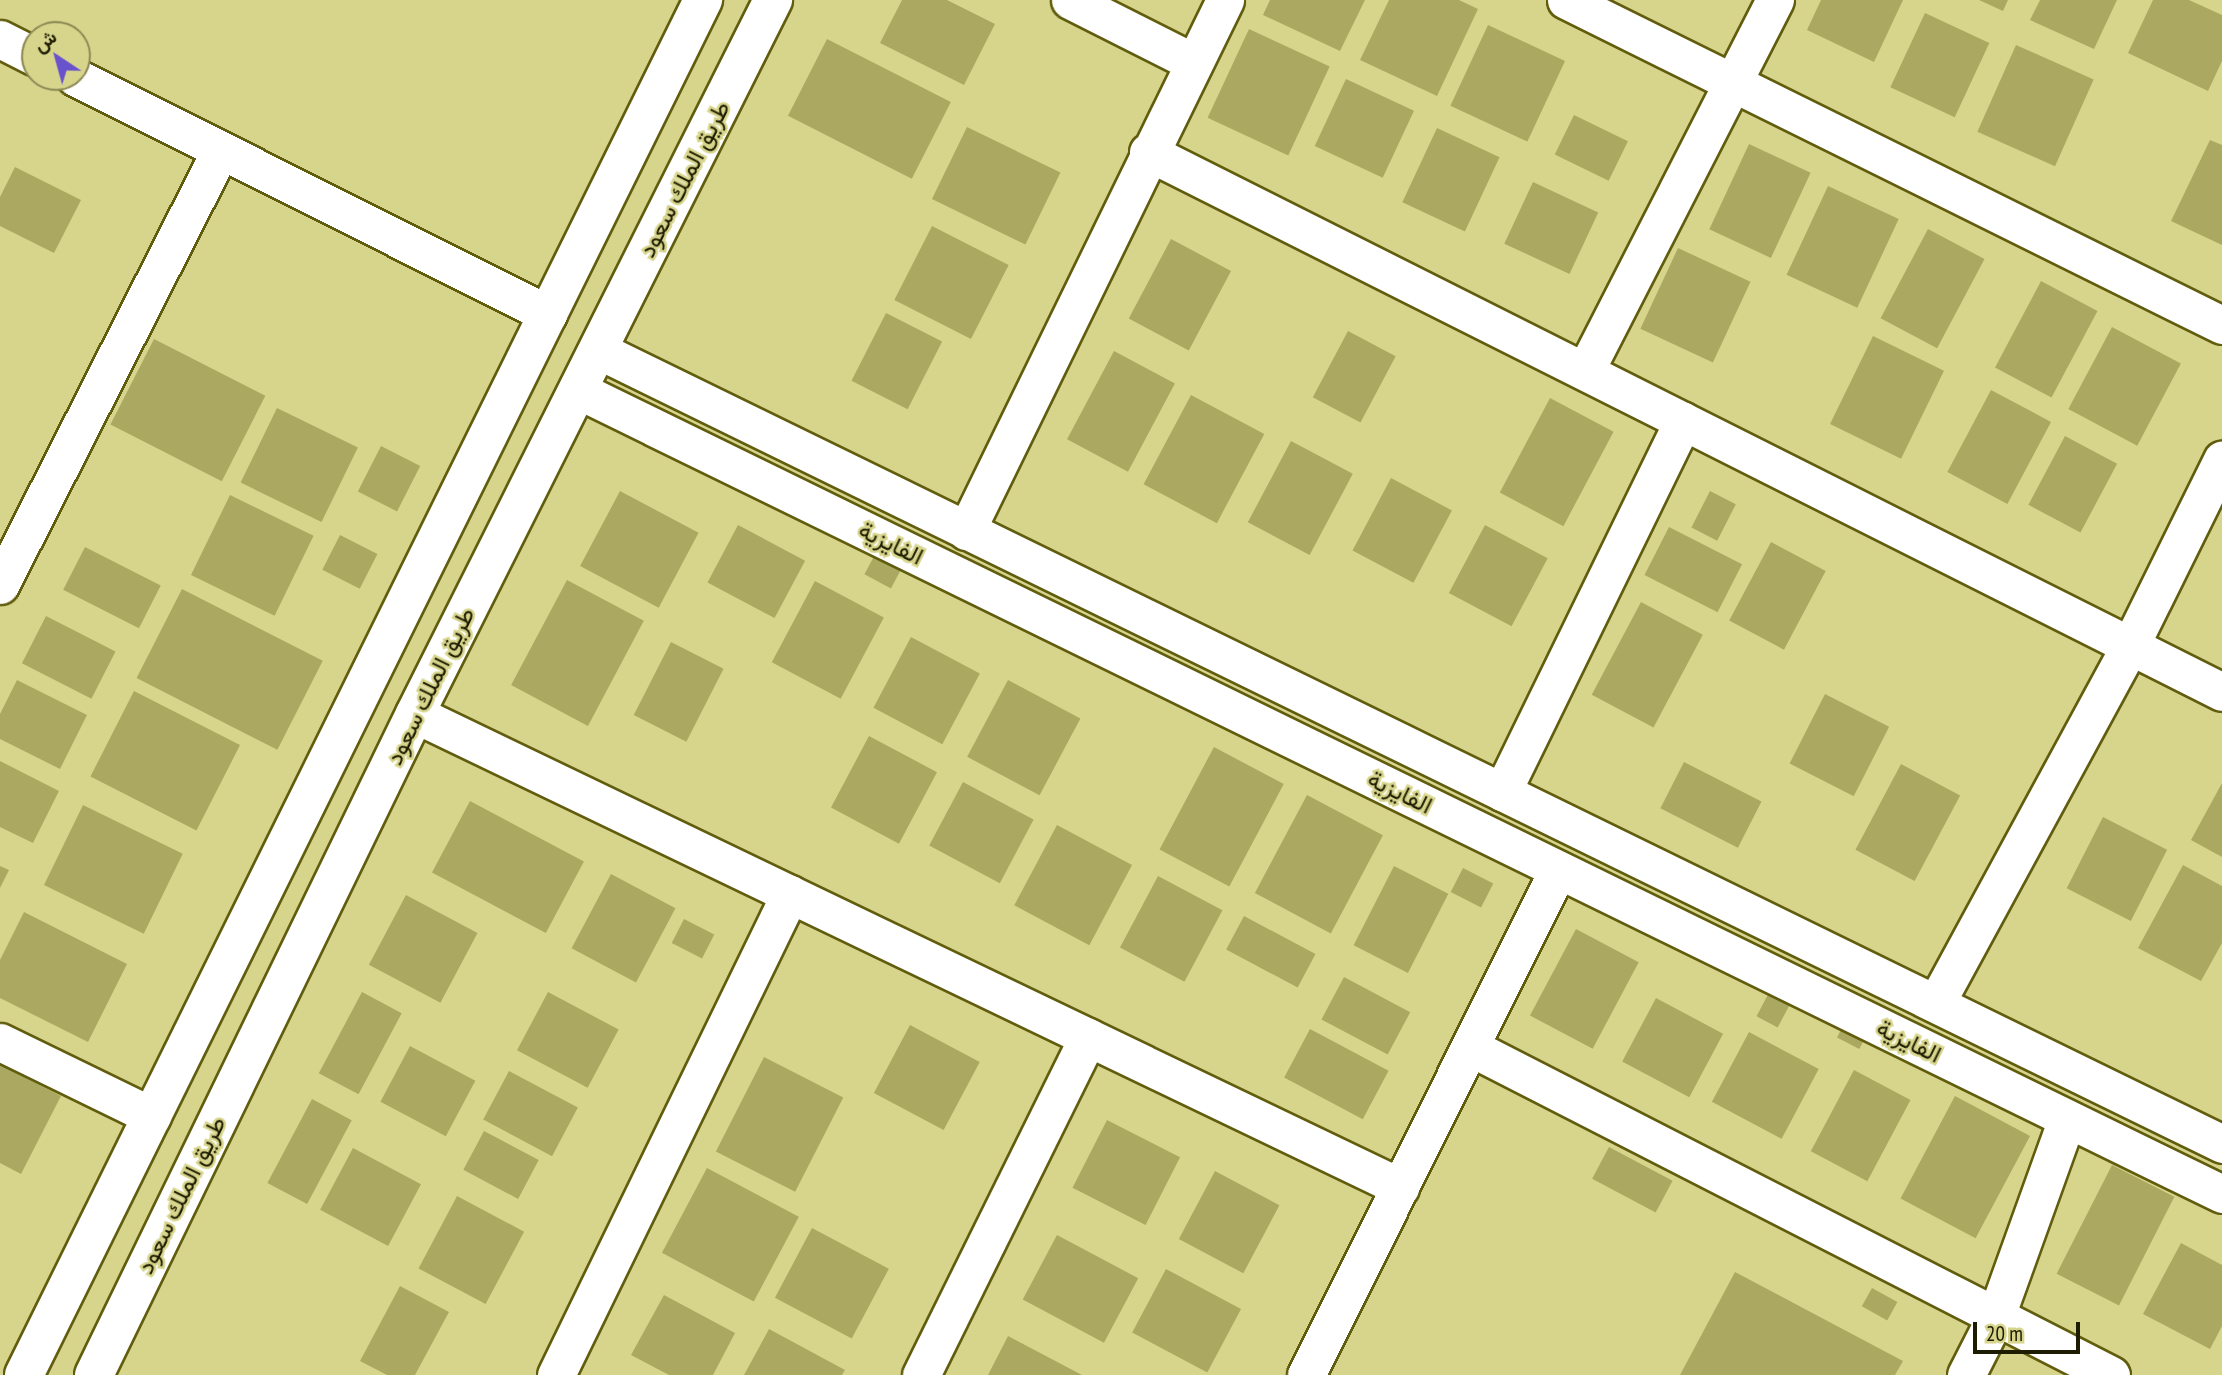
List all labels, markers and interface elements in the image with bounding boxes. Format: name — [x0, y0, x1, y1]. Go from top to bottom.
north arrow — [21, 21, 91, 91]
text: ش — [29, 24, 61, 57]
street label: طريق الملك سعود — [632, 96, 736, 262]
street label: الفايزية — [854, 515, 928, 571]
street label: طريق الملك سعود — [379, 603, 481, 769]
street label: الفايزية — [1363, 764, 1437, 820]
street label: الفايزية — [1872, 1013, 1946, 1069]
street label: طريق الملك سعود — [130, 1112, 232, 1278]
scale bar — [1977, 1308, 2084, 1352]
text: 20 m — [1986, 1320, 2023, 1347]

